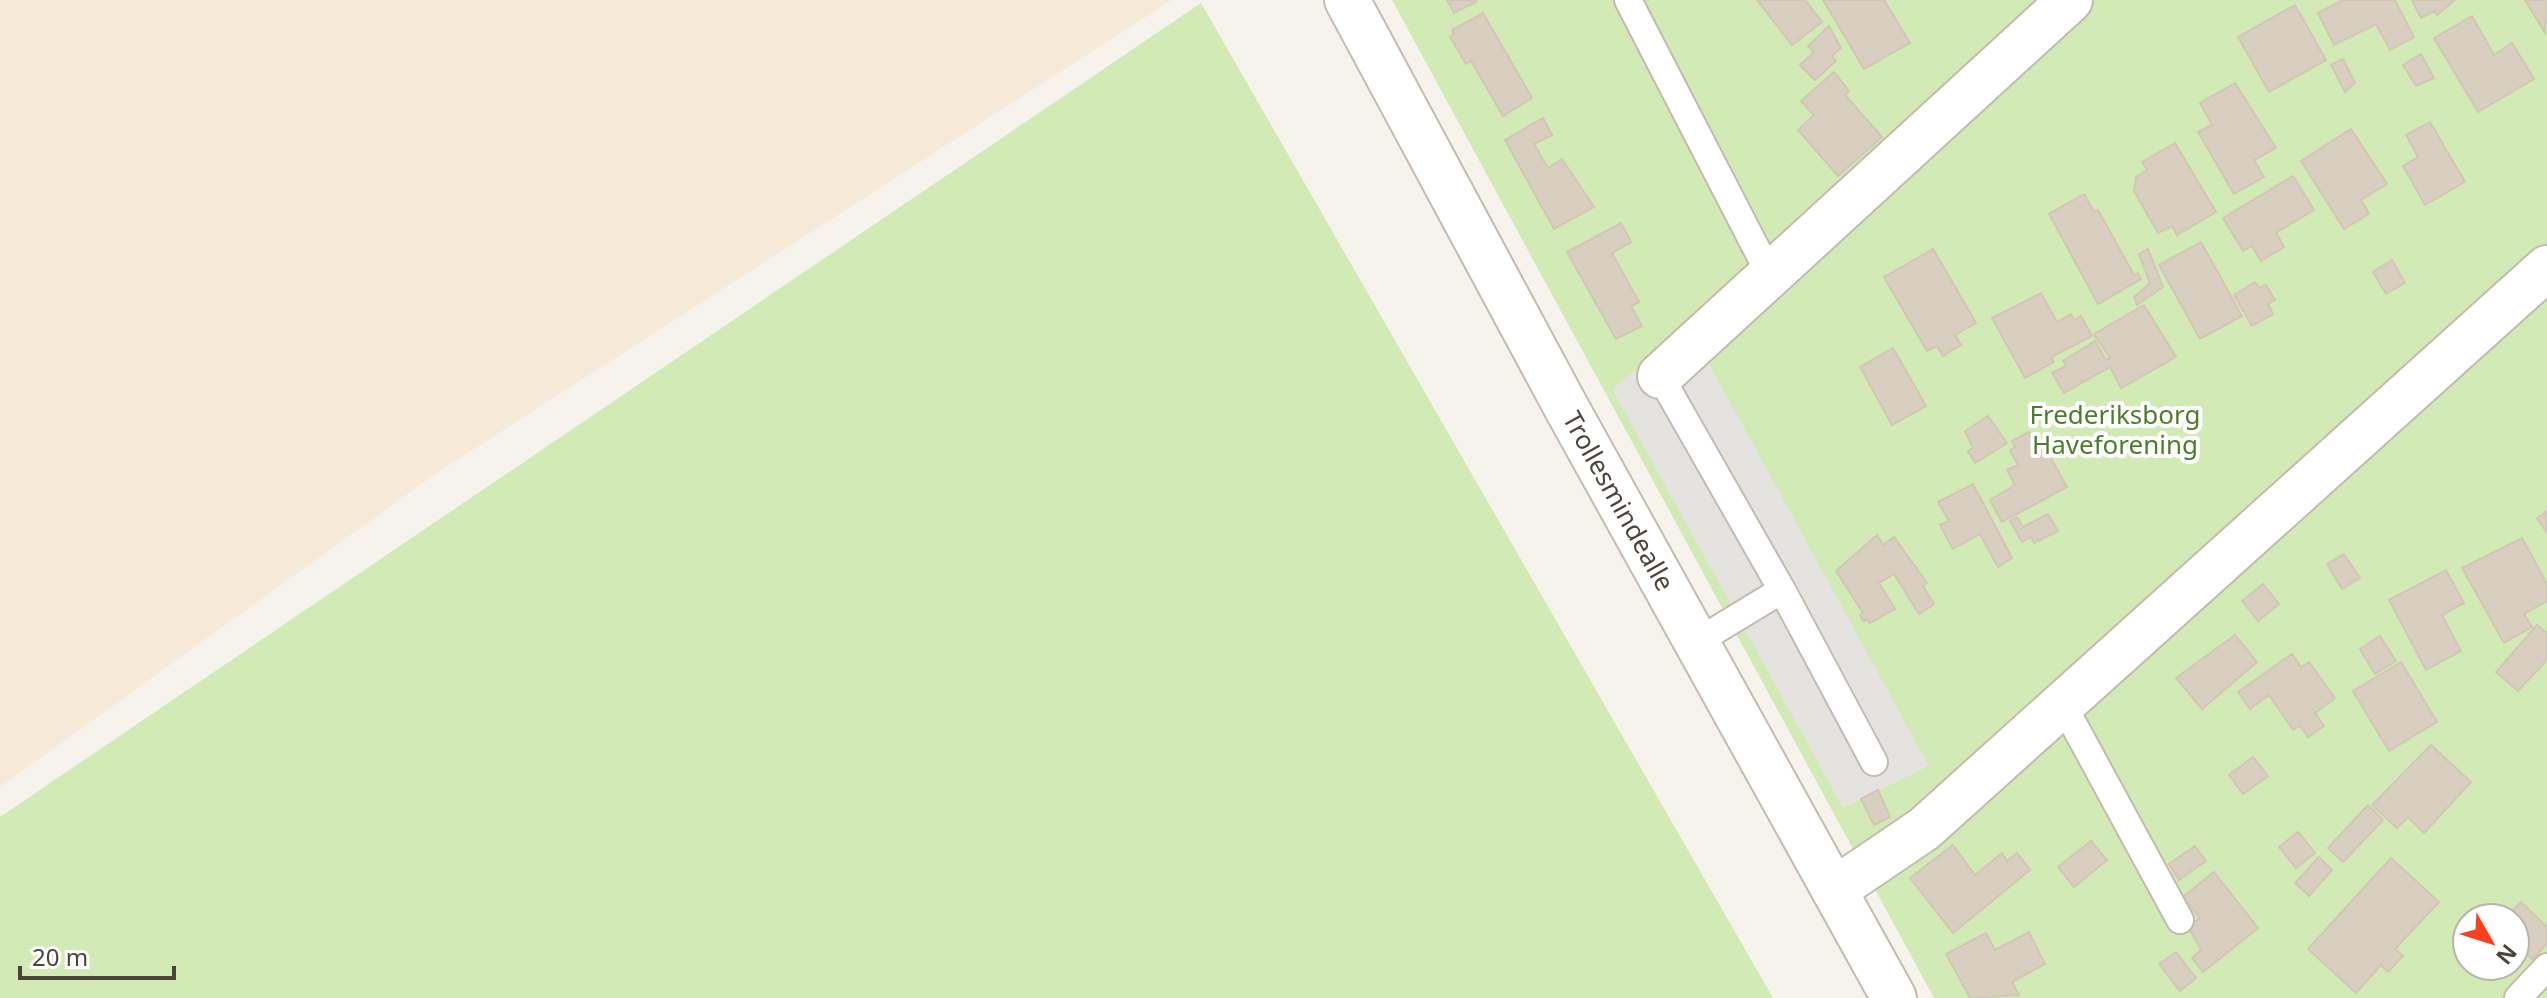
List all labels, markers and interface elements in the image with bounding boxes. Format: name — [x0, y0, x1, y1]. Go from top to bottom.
park label: Frederiksborg Haveforening — [2029, 396, 2201, 462]
street label: Trollesmindealle — [1555, 405, 1684, 597]
north arrow — [2451, 902, 2531, 982]
scale bar — [20, 930, 174, 980]
text: N — [2490, 939, 2525, 972]
text: 20 m — [32, 940, 88, 973]

